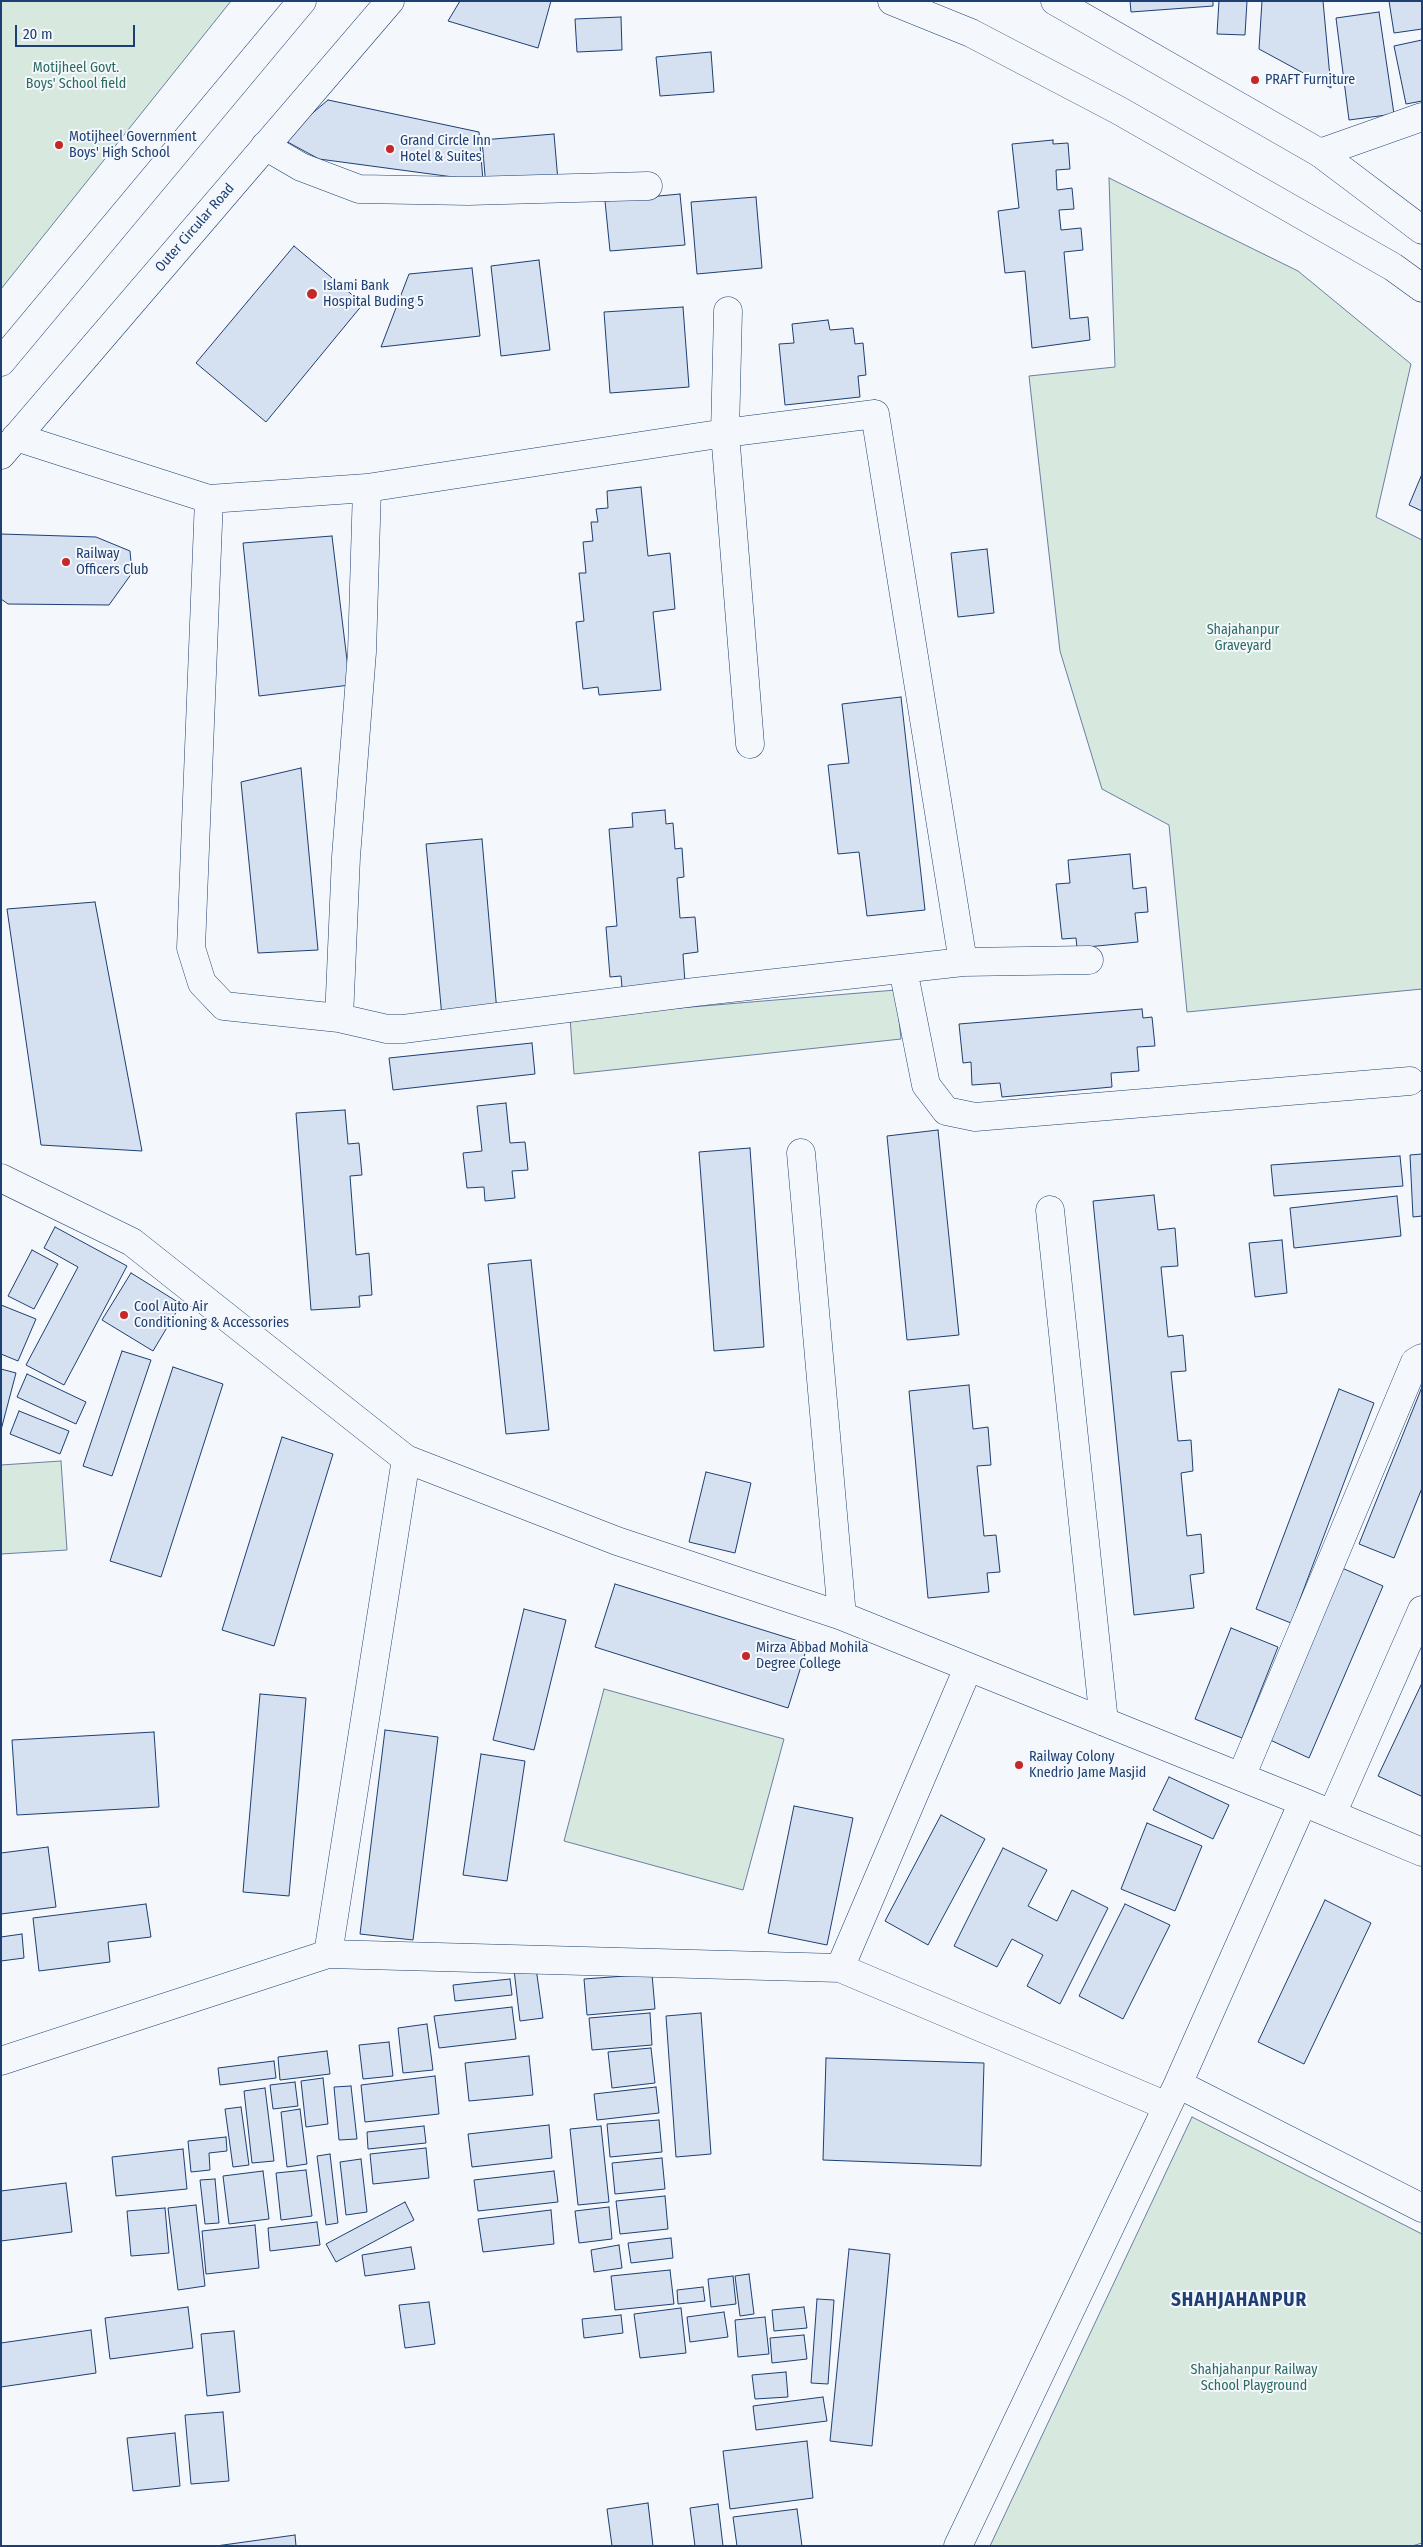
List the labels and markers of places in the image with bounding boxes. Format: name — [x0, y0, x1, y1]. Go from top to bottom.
place label: PRAFT Furniture — [1265, 72, 1355, 88]
marker: PRAFT Furniture — [1249, 74, 1261, 86]
place label: Motijheel Government Boys' High School — [69, 129, 196, 162]
place label: Grand Circle Inn Hotel & Suites — [400, 133, 491, 166]
marker: Motijheel Government Boys' High School — [53, 139, 65, 151]
marker: Grand Circle Inn Hotel & Suites — [384, 143, 396, 155]
place label: Islami Bank Hospital Buding 5 — [323, 278, 424, 310]
marker: Islami Bank Hospital Buding 5 — [305, 287, 319, 301]
place label: Railway Officers Club — [76, 546, 148, 578]
marker: Railway Officers Club — [60, 556, 72, 568]
place label: Cool Auto Air Conditioning & Accessories — [134, 1299, 289, 1331]
marker: Cool Auto Air Conditioning & Accessories — [118, 1309, 130, 1321]
place label: Mirza Abbad Mohila Degree College — [756, 1640, 868, 1672]
marker: Mirza Abbad Mohila Degree College — [740, 1650, 752, 1662]
place label: Railway Colony Knedrio Jame Masjid — [1029, 1749, 1146, 1781]
marker: Railway Colony Knedrio Jame Masjid — [1013, 1759, 1025, 1771]

